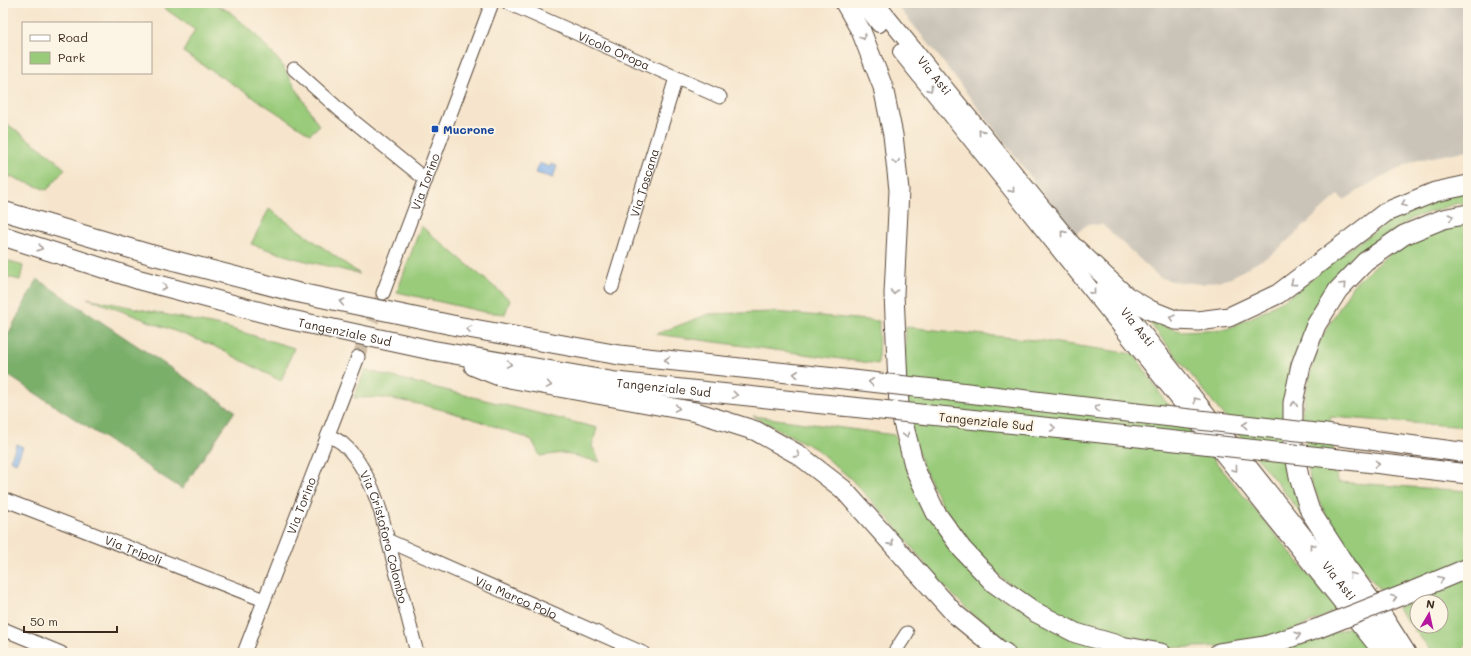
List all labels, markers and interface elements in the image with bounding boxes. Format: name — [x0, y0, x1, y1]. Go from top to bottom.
legend — [22, 22, 152, 74]
street label: Vicolo Oropa — [576, 27, 653, 73]
text: Road — [58, 29, 88, 45]
one-way arrow — [858, 33, 866, 41]
text: Park — [58, 49, 85, 65]
street label: Via Asti — [914, 52, 955, 98]
one-way arrow — [926, 84, 933, 91]
place label: Mucrone — [443, 121, 494, 137]
marker: Mucrone — [430, 124, 440, 134]
one-way arrow — [979, 129, 986, 136]
street label: Via Toscana — [626, 146, 662, 219]
street label: Via Torino — [407, 151, 443, 213]
one-way arrow — [891, 159, 900, 165]
one-way arrow — [1007, 186, 1014, 193]
one-way arrow — [1401, 200, 1408, 208]
one-way arrow — [1448, 214, 1454, 222]
one-way arrow — [1061, 230, 1068, 237]
one-way arrow — [36, 243, 43, 252]
one-way arrow — [1290, 278, 1297, 285]
one-way arrow — [161, 282, 167, 290]
one-way arrow — [1338, 283, 1345, 290]
one-way arrow — [1088, 287, 1095, 294]
one-way arrow — [890, 289, 898, 295]
one-way arrow — [339, 299, 345, 307]
street label: Via Asti — [1117, 304, 1158, 349]
street label: Tangenziale Sud — [297, 314, 393, 349]
one-way arrow — [1169, 314, 1176, 323]
one-way arrow — [466, 325, 472, 333]
one-way arrow — [664, 355, 670, 364]
one-way arrow — [506, 359, 513, 367]
one-way arrow — [793, 369, 799, 378]
street label: Tangenziale Sud — [616, 374, 712, 400]
one-way arrow — [868, 378, 874, 387]
one-way arrow — [546, 380, 552, 388]
one-way arrow — [732, 390, 738, 399]
one-way arrow — [1194, 398, 1201, 405]
one-way arrow — [1289, 401, 1298, 407]
one-way arrow — [674, 404, 680, 412]
one-way arrow — [1094, 404, 1101, 413]
street label: Tangenziale Sud — [938, 408, 1034, 434]
one-way arrow — [1242, 421, 1248, 430]
one-way arrow — [1050, 424, 1056, 433]
one-way arrow — [901, 431, 910, 438]
one-way arrow — [793, 450, 800, 457]
one-way arrow — [1374, 459, 1381, 468]
one-way arrow — [1231, 465, 1238, 472]
street label: Via Cristoforo Colombo — [357, 467, 412, 605]
street label: Via Torino — [283, 475, 319, 536]
street label: Via Tripoli — [103, 531, 165, 568]
one-way arrow — [887, 538, 894, 546]
one-way arrow — [1310, 543, 1317, 550]
street label: Via Asti — [1319, 557, 1360, 603]
street label: Via Marco Polo — [472, 572, 560, 622]
one-way arrow — [1350, 572, 1357, 579]
one-way arrow — [1437, 576, 1444, 584]
north arrow — [1409, 594, 1449, 634]
one-way arrow — [1391, 595, 1398, 603]
text: N — [1425, 596, 1436, 612]
scale bar — [24, 608, 117, 634]
text: 50 m — [30, 613, 58, 629]
one-way arrow — [1294, 631, 1301, 640]

